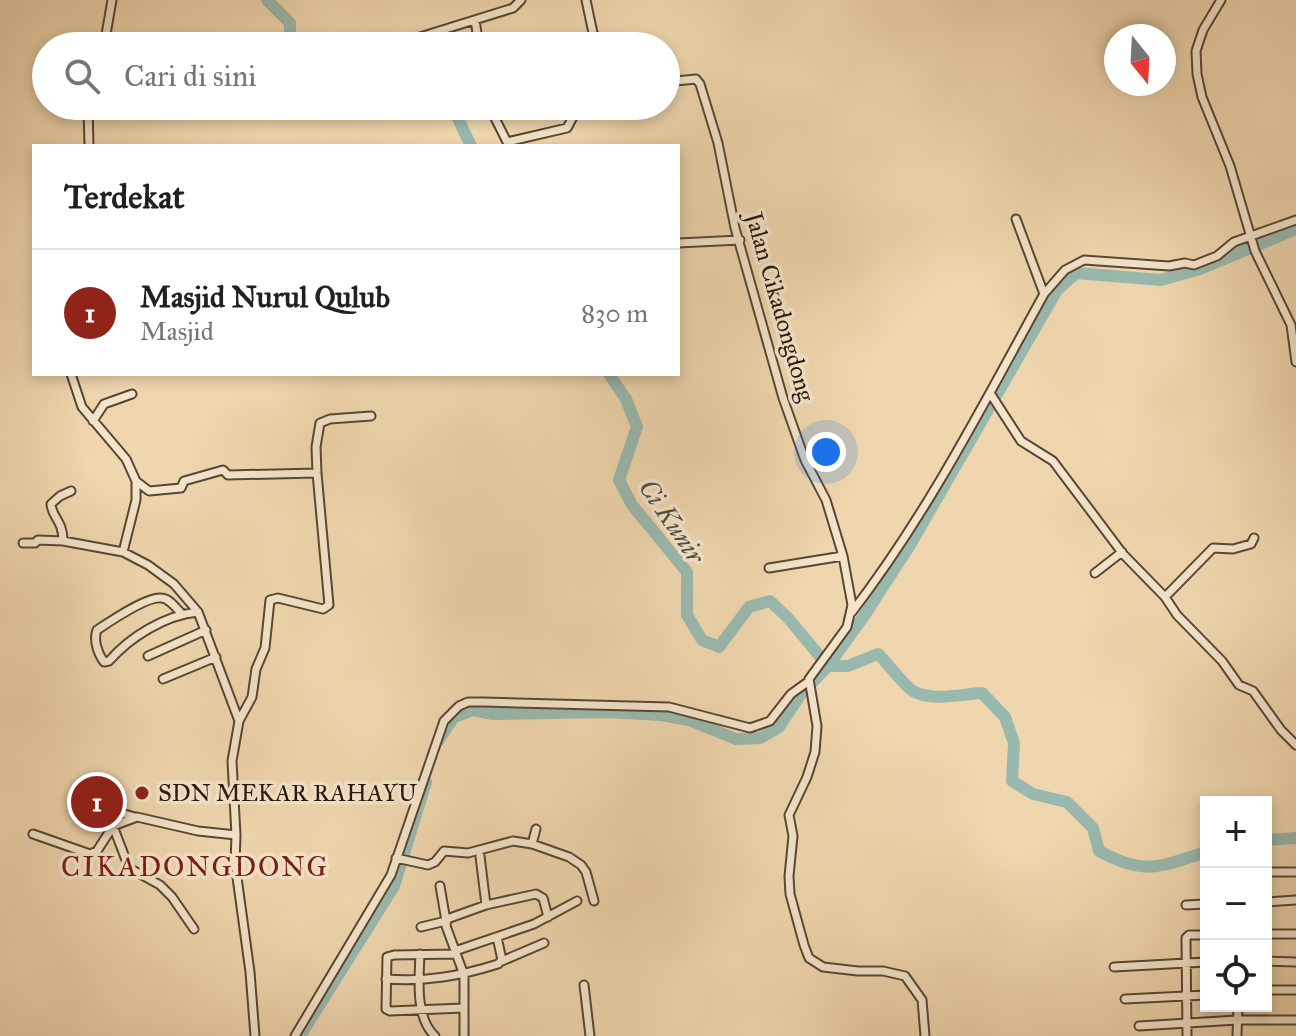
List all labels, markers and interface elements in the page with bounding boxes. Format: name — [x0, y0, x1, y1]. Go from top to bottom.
north arrow — [1104, 24, 1176, 96]
search box — [32, 32, 680, 120]
icon: search — [60, 54, 104, 98]
text: Cari di sini — [124, 58, 257, 94]
text: Terdekat — [64, 176, 185, 217]
street label: Jalan Cikadongdong — [738, 206, 822, 406]
text: Masjid Nurul Qulub — [140, 279, 390, 315]
text: 1 — [85, 297, 95, 329]
text: 830 m — [581, 297, 648, 329]
text: Masjid — [140, 315, 214, 347]
your location — [806, 432, 846, 472]
water label: Ci Kunir — [632, 473, 712, 570]
pin: 1 — [71, 772, 123, 832]
place label: SDN MEKAR RAHAYU — [158, 778, 417, 808]
marker: SDN MEKAR RAHAYU — [133, 784, 151, 802]
map controls — [1200, 796, 1272, 1012]
button: + — [1200, 796, 1272, 868]
district label: CIKADONGDONG — [61, 849, 329, 884]
button: − — [1200, 868, 1272, 940]
button: locate — [1200, 940, 1272, 1012]

